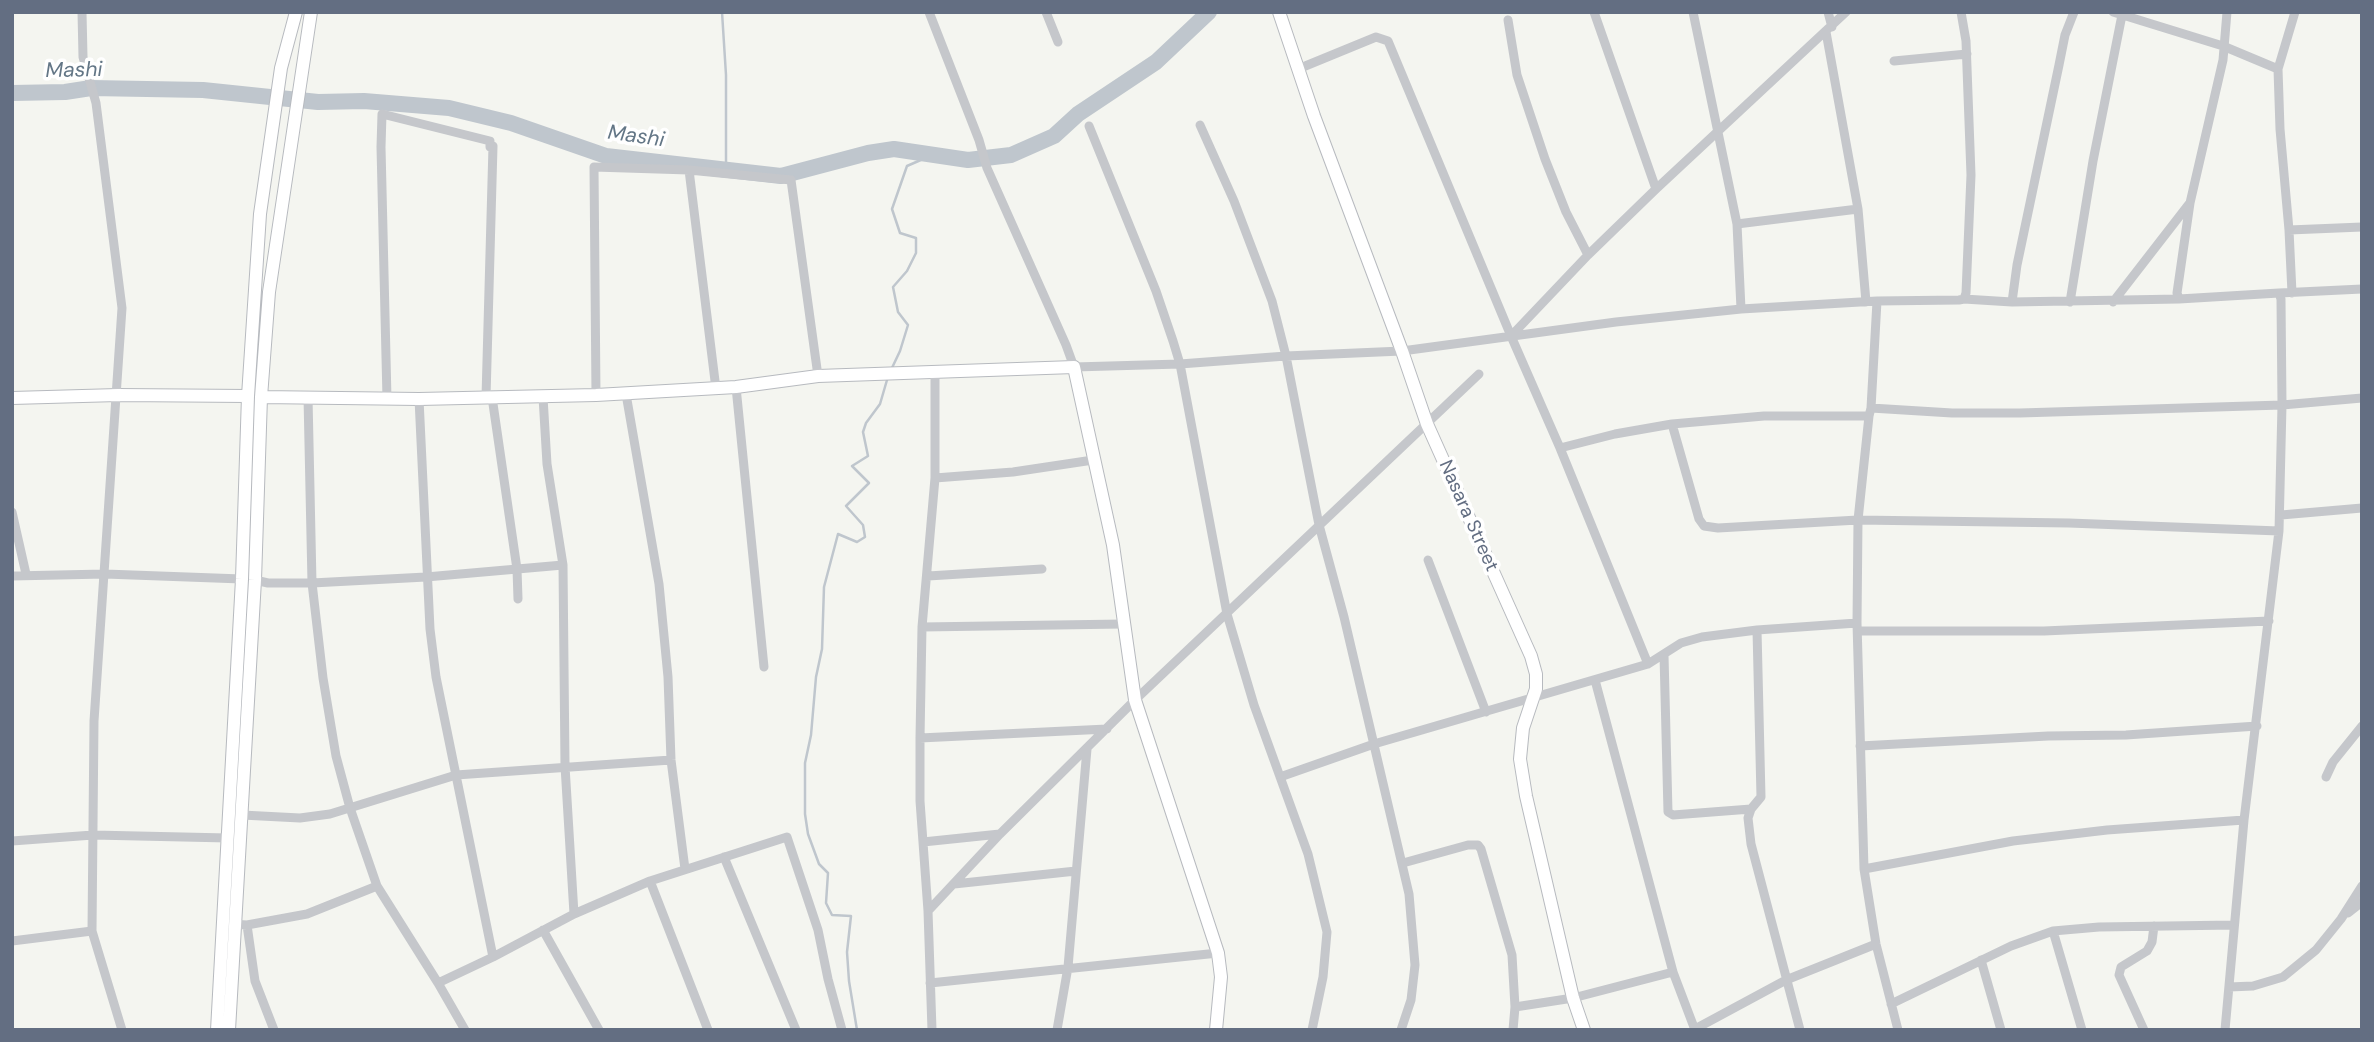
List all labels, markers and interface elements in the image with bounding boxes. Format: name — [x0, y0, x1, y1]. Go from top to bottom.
water label: Mashi — [45, 58, 103, 84]
water label: Mashi — [606, 121, 666, 153]
street label: Nasara Street — [1433, 457, 1503, 575]

